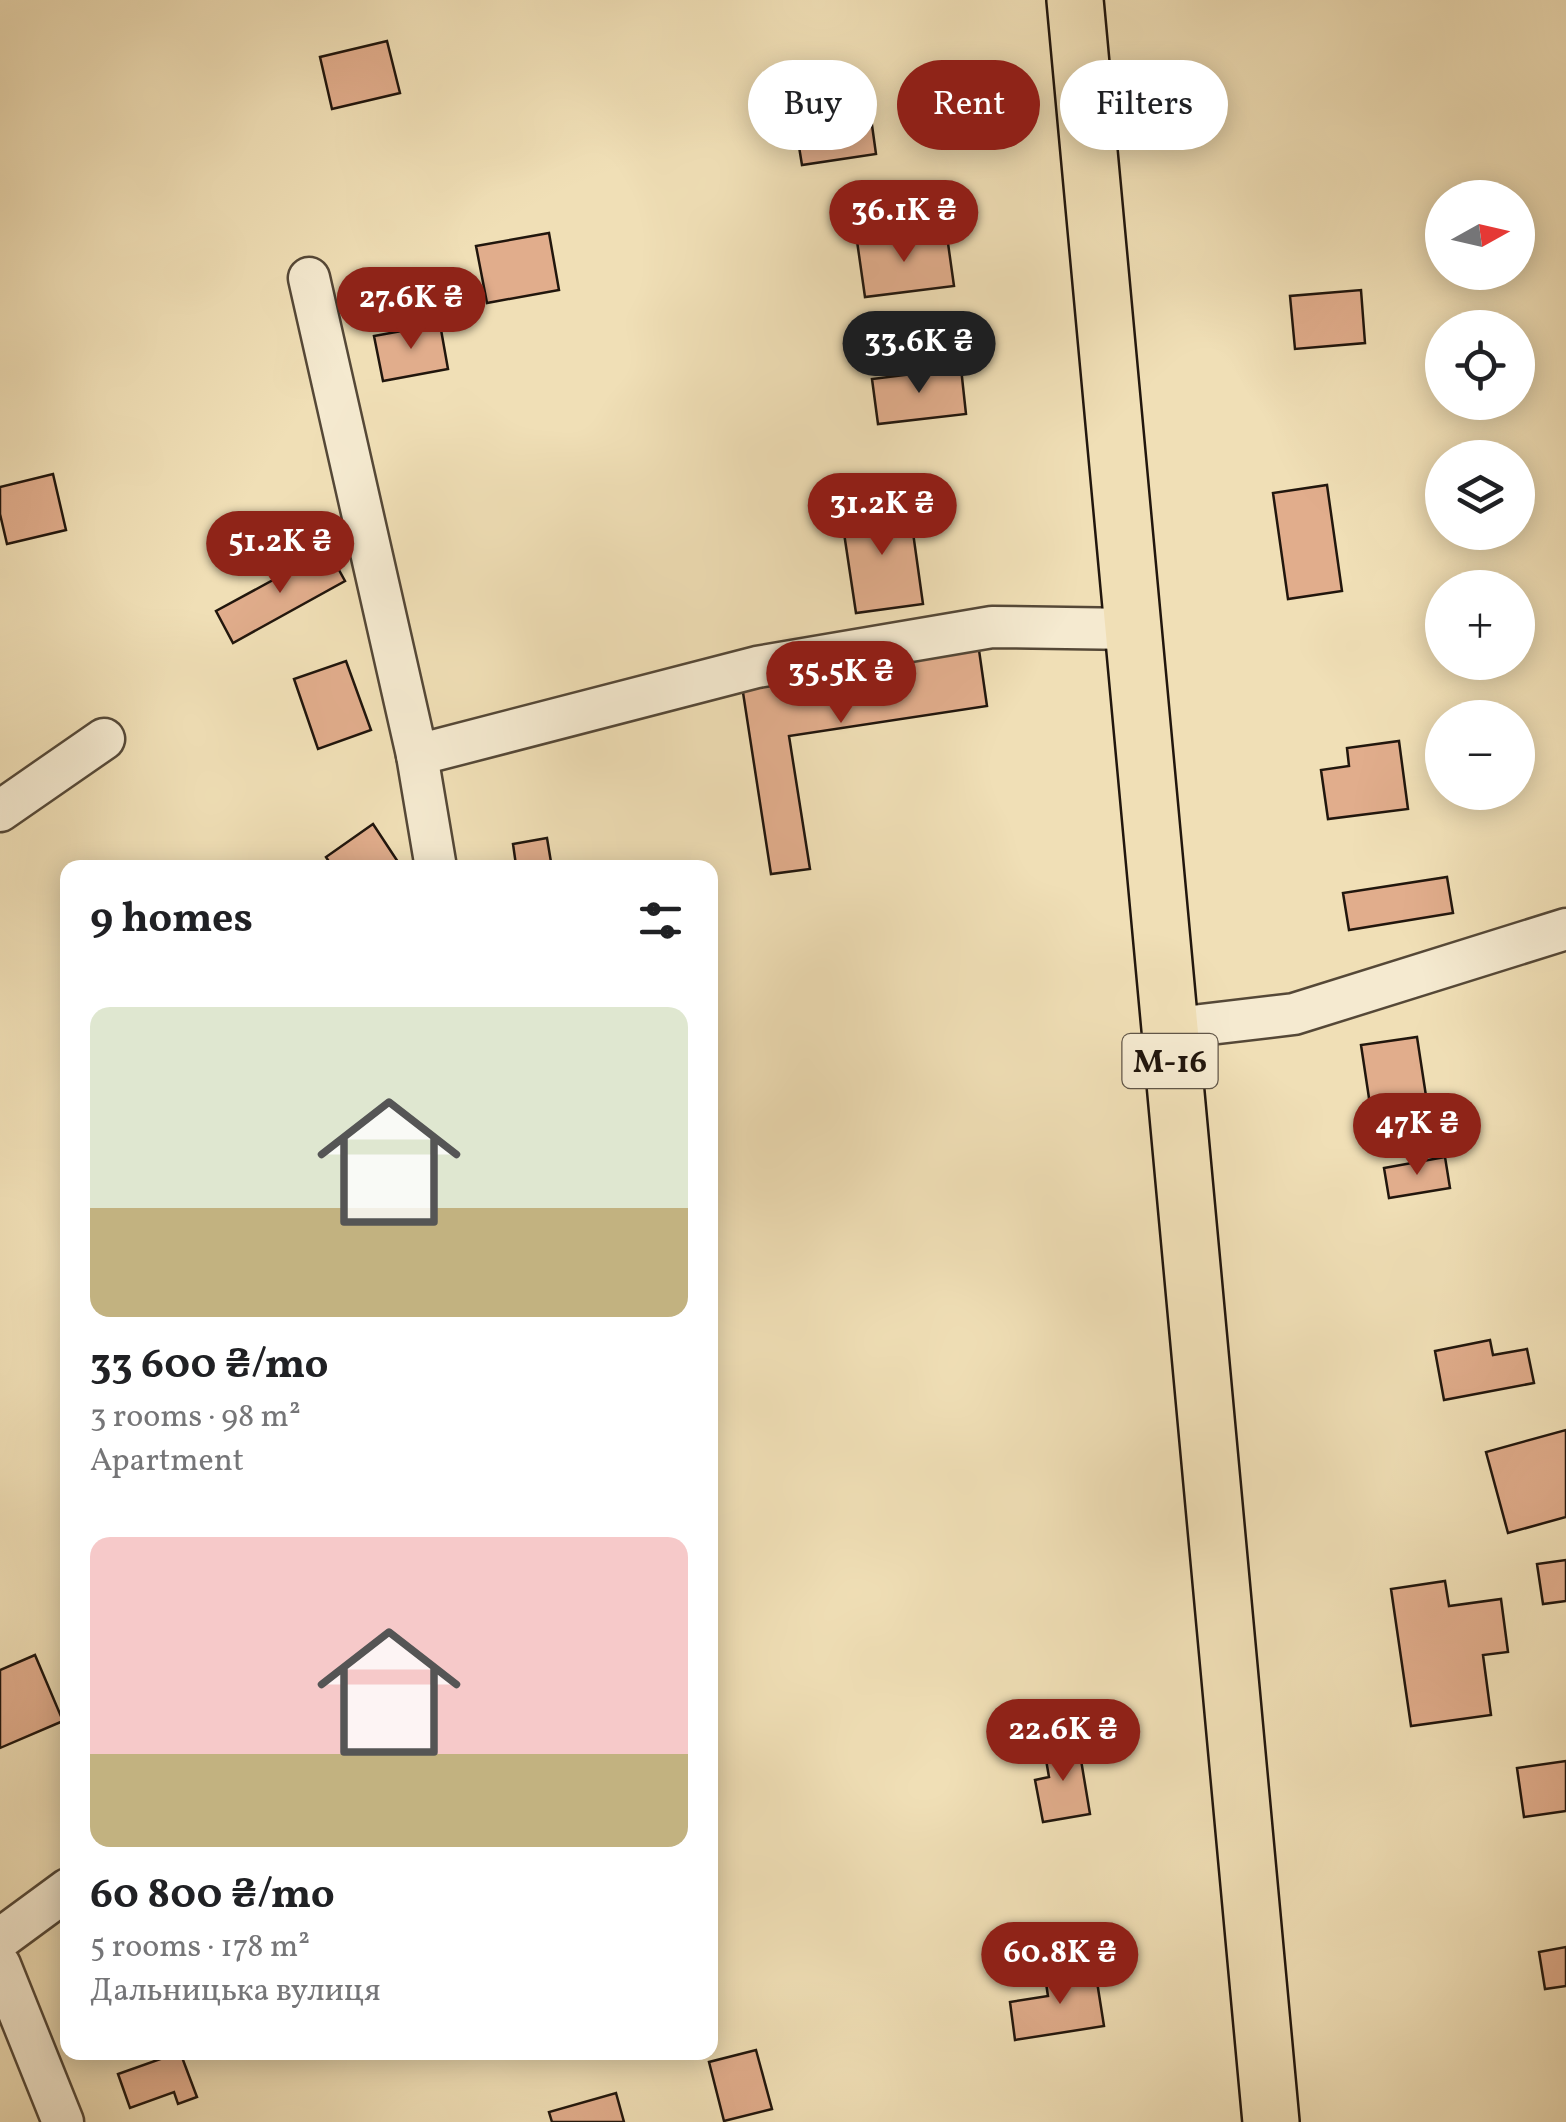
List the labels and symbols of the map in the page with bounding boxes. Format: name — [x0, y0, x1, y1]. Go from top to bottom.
pin: 36.1K ₴ — [812, 180, 996, 265]
north arrow — [1425, 180, 1535, 290]
pin: 27.6K ₴ — [319, 267, 503, 352]
pin: 33.6K ₴ — [827, 311, 1011, 396]
pin: 31.2K ₴ — [790, 473, 974, 558]
pin: 51.2K ₴ — [188, 511, 372, 596]
pin: 35.5K ₴ — [749, 641, 933, 726]
road number: М-16 — [1122, 1034, 1218, 1088]
pin: 47K ₴ — [1347, 1093, 1487, 1178]
pin: 22.6K ₴ — [971, 1699, 1155, 1784]
pin: 60.8K ₴ — [968, 1922, 1152, 2007]

